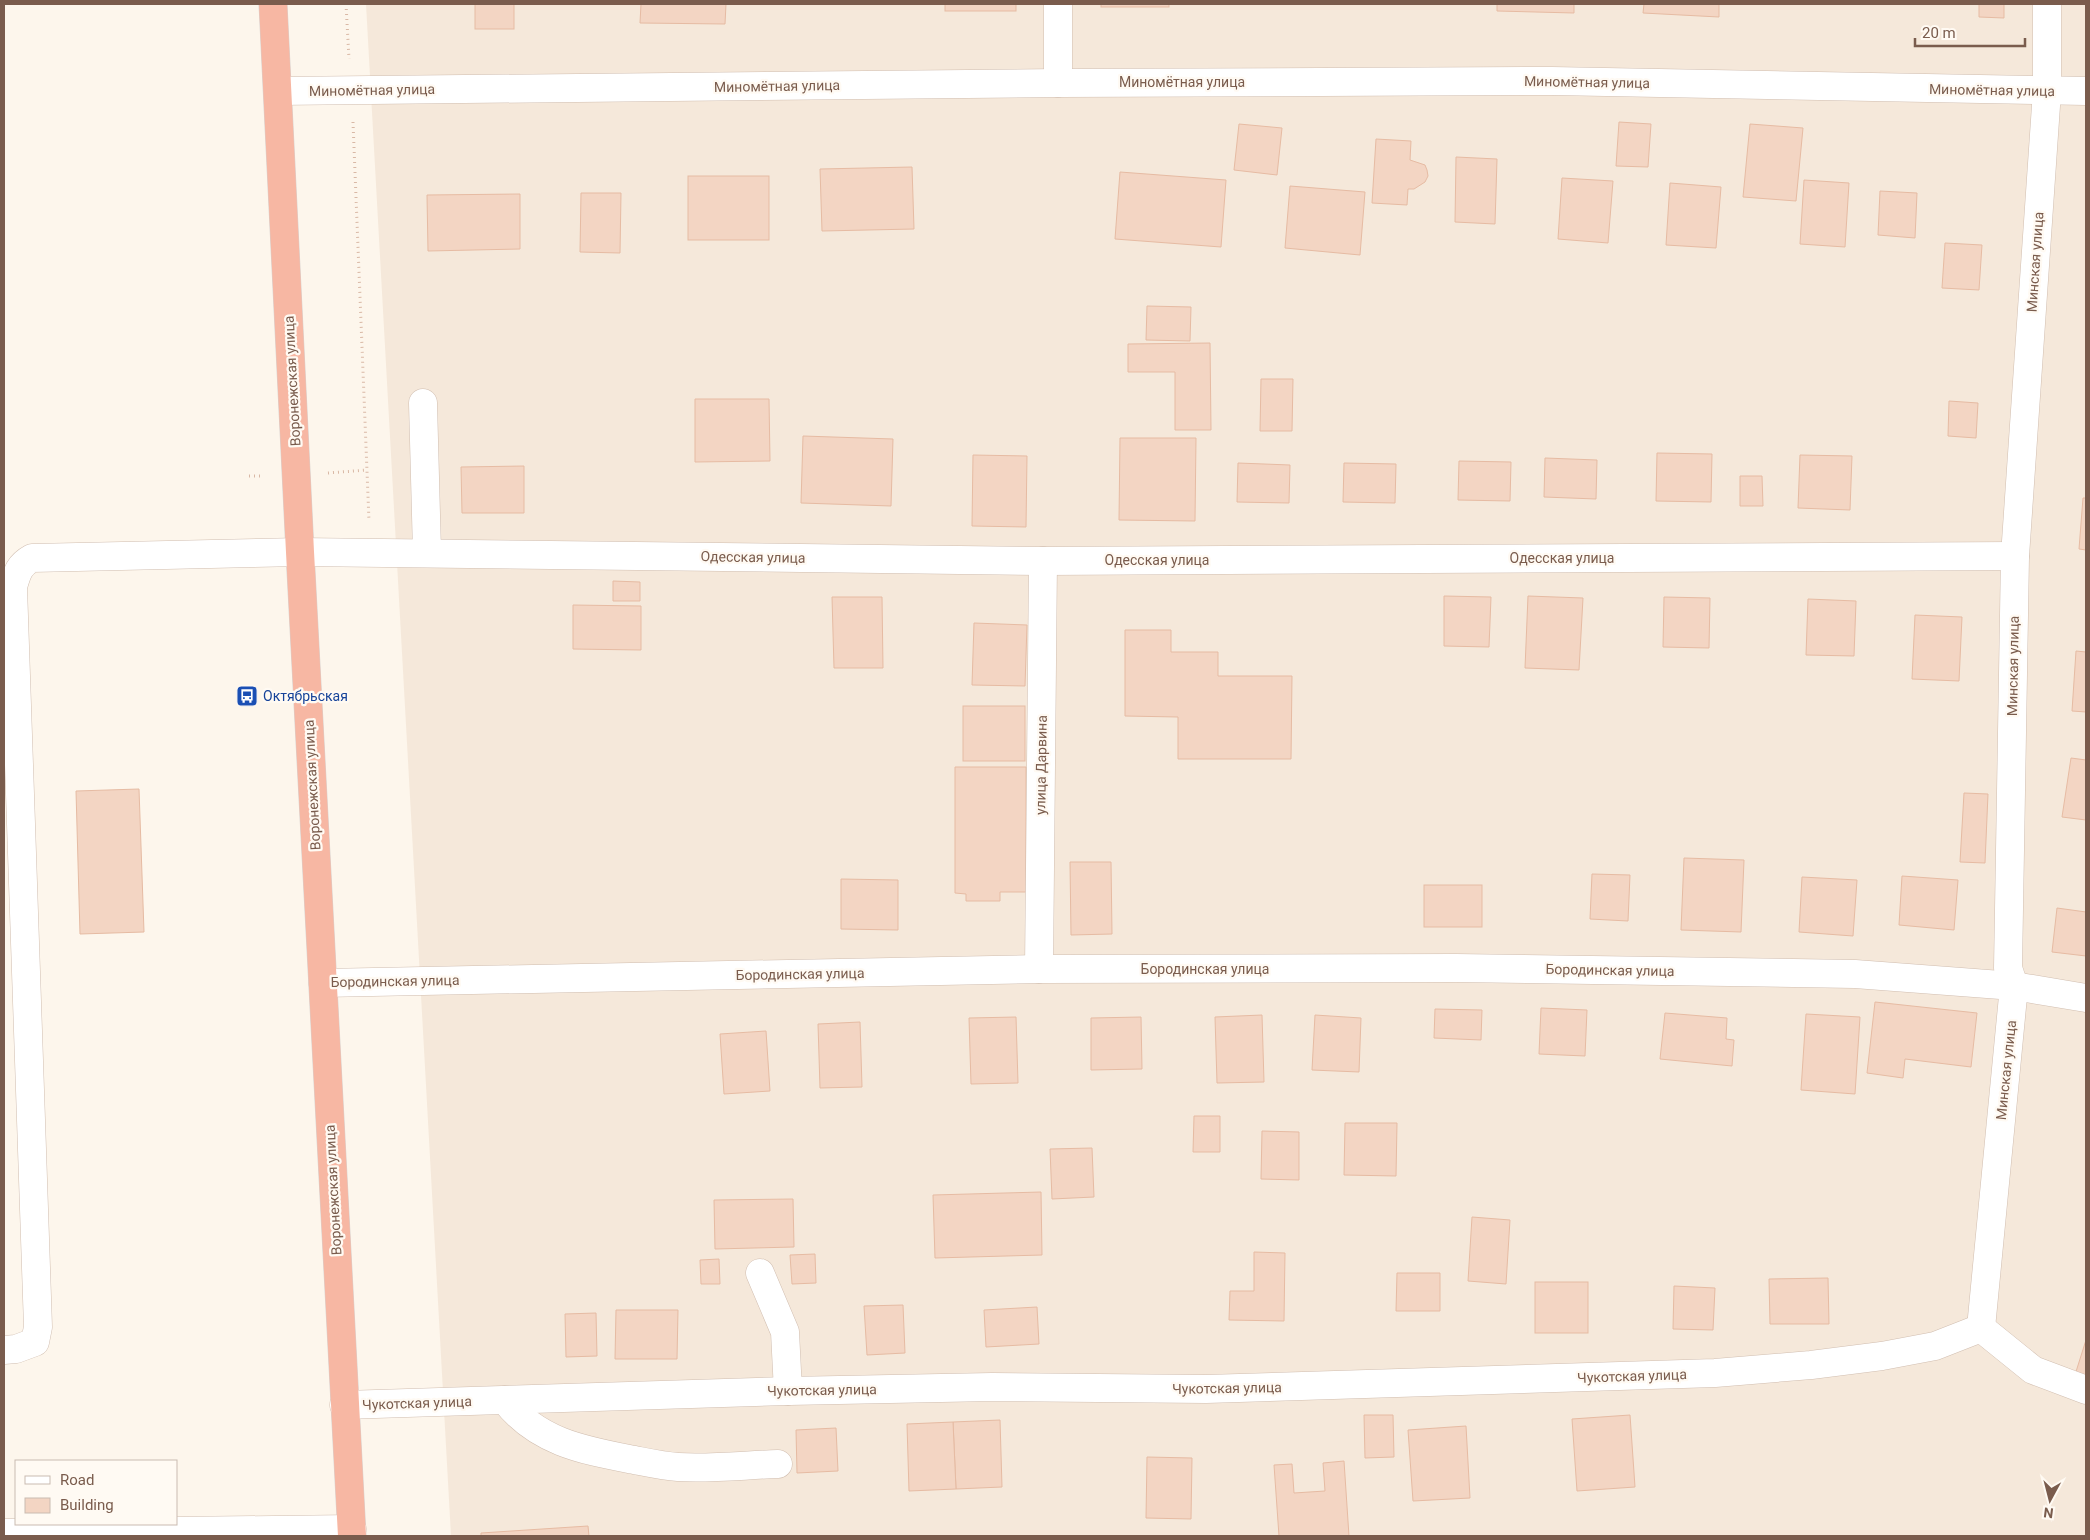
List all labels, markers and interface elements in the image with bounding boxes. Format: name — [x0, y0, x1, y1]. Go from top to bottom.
scale bar — [1915, 15, 2025, 47]
text: 20 m — [1922, 24, 1956, 42]
street label: Миномётная улица — [1524, 73, 1650, 91]
street label: Миномётная улица — [1119, 74, 1245, 90]
street label: Миномётная улица — [714, 77, 840, 95]
street label: Миномётная улица — [309, 81, 435, 99]
street label: Миномётная улица — [1929, 81, 2055, 99]
street label: Минская улица — [2024, 211, 2046, 313]
street label: Воронежская улица — [281, 315, 303, 447]
street label: Одесская улица — [700, 548, 806, 566]
street label: Одесская улица — [1510, 550, 1614, 566]
street label: Одесская улица — [1105, 552, 1209, 568]
street label: Минская улица — [2004, 616, 2022, 716]
bus stop icon: Октябрьская — [235, 684, 259, 708]
place label: Октябрьская — [263, 688, 348, 704]
street label: улица Дарвина — [1032, 715, 1050, 815]
street label: Воронежская улица — [301, 719, 323, 851]
street label: Бородинская улица — [1141, 961, 1269, 977]
street label: Бородинская улица — [1545, 961, 1675, 979]
street label: Бородинская улица — [735, 965, 865, 983]
street label: Бородинская улица — [330, 972, 460, 990]
street label: Минская улица — [1993, 1019, 2019, 1121]
street label: Воронежская улица — [322, 1124, 344, 1256]
street label: Чукотская улица — [1577, 1366, 1687, 1386]
street label: Чукотская улица — [1172, 1379, 1282, 1397]
street label: Чукотская улица — [767, 1381, 877, 1399]
street label: Чукотская улица — [362, 1393, 472, 1413]
legend — [15, 1460, 178, 1525]
text: Road — [60, 1471, 94, 1489]
north arrow — [2025, 1475, 2075, 1525]
text: Building — [60, 1496, 114, 1514]
text: N — [2043, 1504, 2054, 1521]

